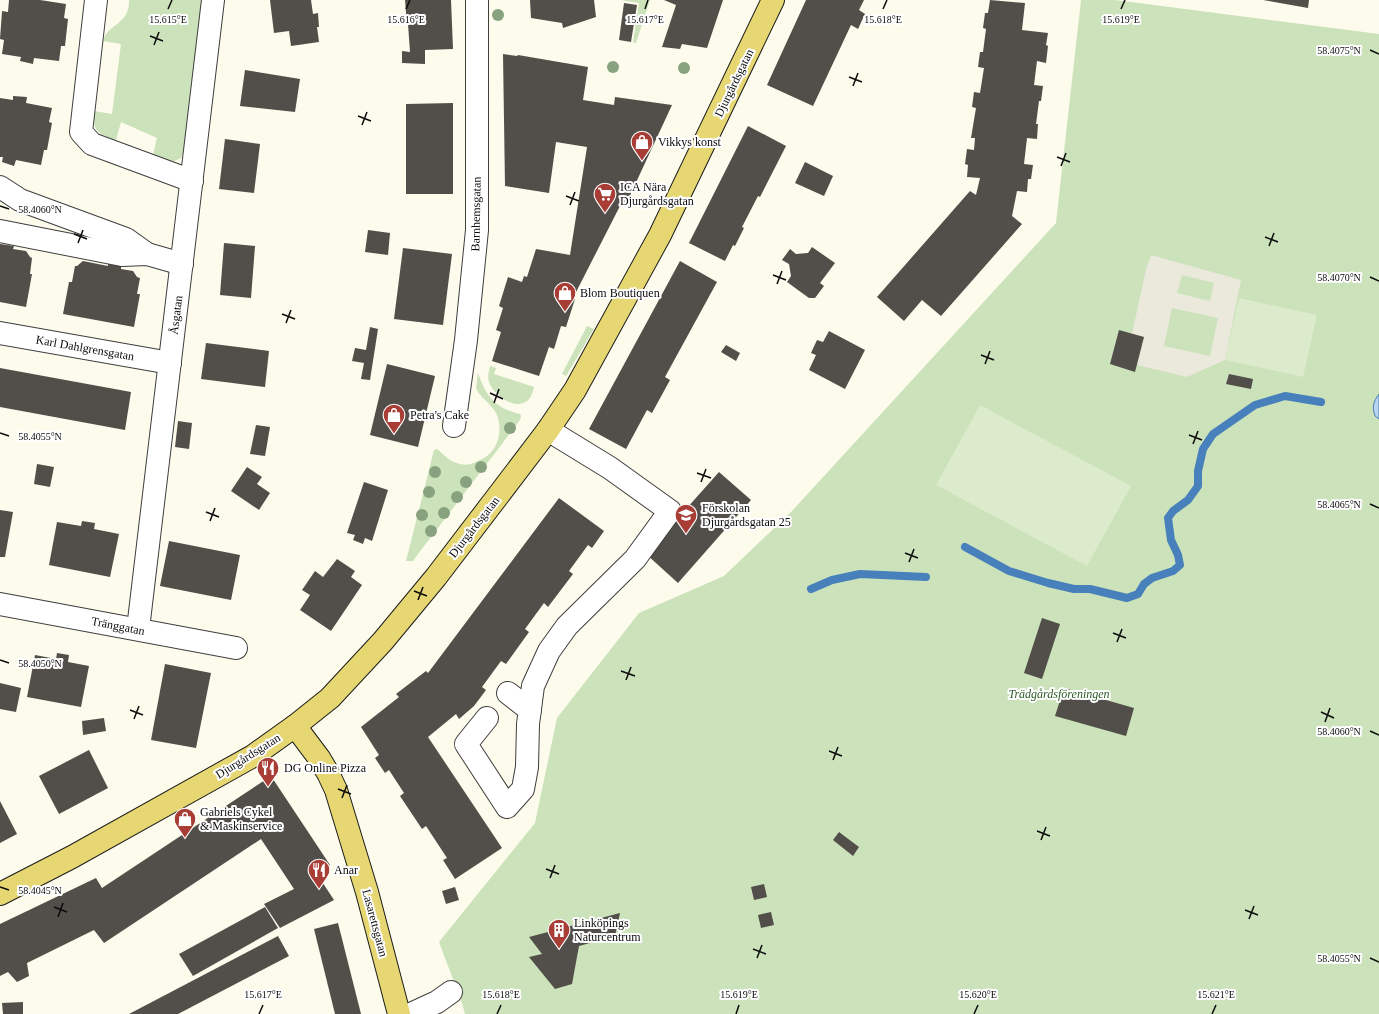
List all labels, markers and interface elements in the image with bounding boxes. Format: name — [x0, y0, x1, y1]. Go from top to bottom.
text: 15.615°E — [149, 14, 187, 25]
text: 15.616°E — [387, 14, 425, 25]
text: 15.617°E — [626, 14, 664, 25]
text: 15.618°E — [864, 14, 902, 25]
text: 15.619°E — [1102, 14, 1140, 25]
text: 58.4075°N — [1317, 45, 1361, 56]
street label: Djurgårdsgatan — [712, 47, 756, 119]
shop icon: Vikkys konst — [629, 129, 655, 162]
place label: Vikkys konst — [658, 135, 722, 149]
street label: Barnhemsgatan — [468, 177, 484, 251]
place label: ICA Nära Djurgårdsgatan — [620, 180, 694, 208]
supermarket icon: ICA Nära Djurgårdsgatan — [592, 181, 618, 214]
text: 58.4060°N — [18, 204, 62, 215]
text: 58.4070°N — [1317, 272, 1361, 283]
shop icon: Blom Boutiquen — [552, 280, 578, 313]
place label: Blom Boutiquen — [580, 286, 660, 300]
street label: Åsgatan — [167, 295, 185, 335]
street label: Karl Dahlgrensgatan — [35, 332, 135, 364]
shop icon: Petra's Cake — [381, 402, 407, 435]
place label: Petra's Cake — [410, 408, 469, 422]
text: 58.4055°N — [18, 431, 62, 442]
street label: Djurgårdsgatan — [446, 494, 502, 560]
text: 58.4065°N — [1317, 499, 1361, 510]
place label: Förskolan Djurgårdsgatan 25 — [702, 501, 791, 529]
school or university icon: Förskolan Djurgårdsgatan 25 — [673, 502, 699, 535]
street label: Tränggatan — [90, 614, 146, 638]
text: 58.4050°N — [18, 658, 62, 669]
park label: Trädgårdsföreningen — [1008, 687, 1110, 701]
text: 58.4060°N — [1317, 726, 1361, 737]
street label: Djurgårdsgatan — [213, 731, 283, 781]
restaurant icon: DG Online Pizza — [255, 755, 281, 788]
place label: DG Online Pizza — [284, 761, 367, 775]
place label: Gabriels Cykel & Maskinservice — [200, 805, 282, 833]
shop icon: Gabriels Cykel & Maskinservice — [172, 806, 198, 839]
restaurant icon: Anar — [306, 857, 332, 890]
place label: Anar — [334, 863, 358, 877]
text: 58.4045°N — [18, 885, 62, 896]
street label: Lasarettsgatan — [359, 888, 391, 958]
place label: Linköpings Naturcentrum — [574, 916, 641, 944]
building icon: Linköpings Naturcentrum — [546, 917, 572, 950]
text: 58.4055°N — [1317, 953, 1361, 964]
text: 15.617°E — [244, 989, 282, 1000]
text: 15.618°E — [482, 989, 520, 1000]
text: 15.619°E — [720, 989, 758, 1000]
text: 15.620°E — [959, 989, 997, 1000]
text: 15.621°E — [1197, 989, 1235, 1000]

